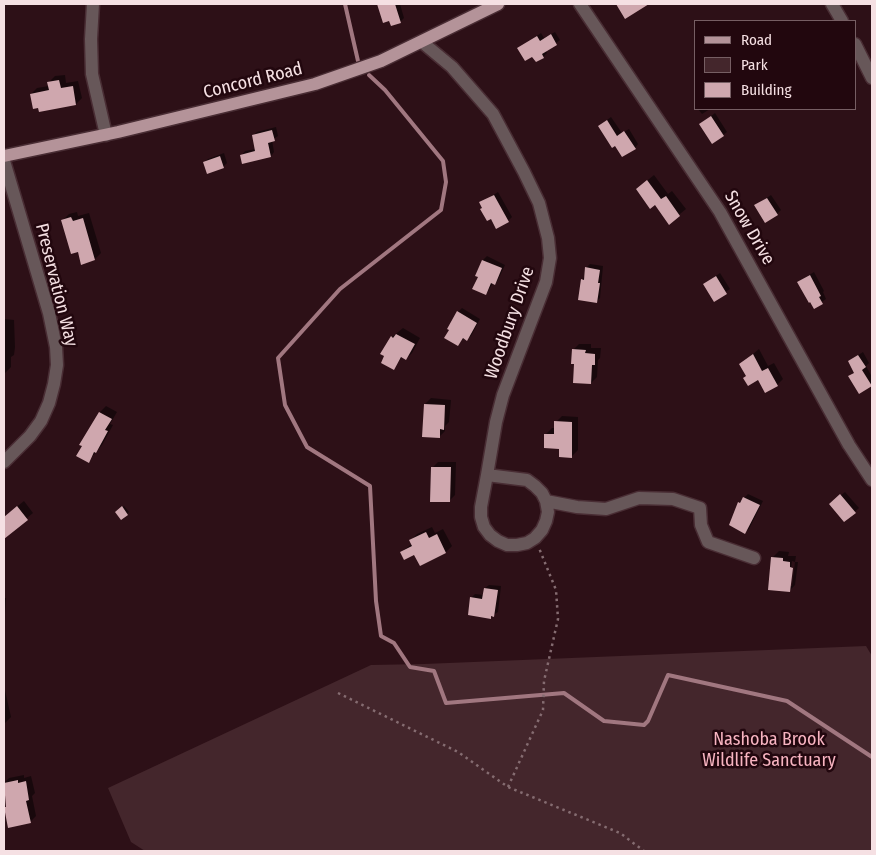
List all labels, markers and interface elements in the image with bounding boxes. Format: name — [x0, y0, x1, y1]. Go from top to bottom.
legend — [694, 20, 856, 110]
text: Road — [741, 31, 772, 49]
text: Park — [741, 56, 768, 74]
street label: Concord Road — [201, 58, 305, 104]
text: Building — [741, 81, 792, 99]
street label: Snow Drive — [719, 187, 779, 269]
street label: Preservation Way — [30, 221, 82, 349]
street label: Woodbury Drive — [481, 264, 539, 382]
park label: Nashoba Brook Wildlife Sanctuary — [702, 729, 836, 772]

